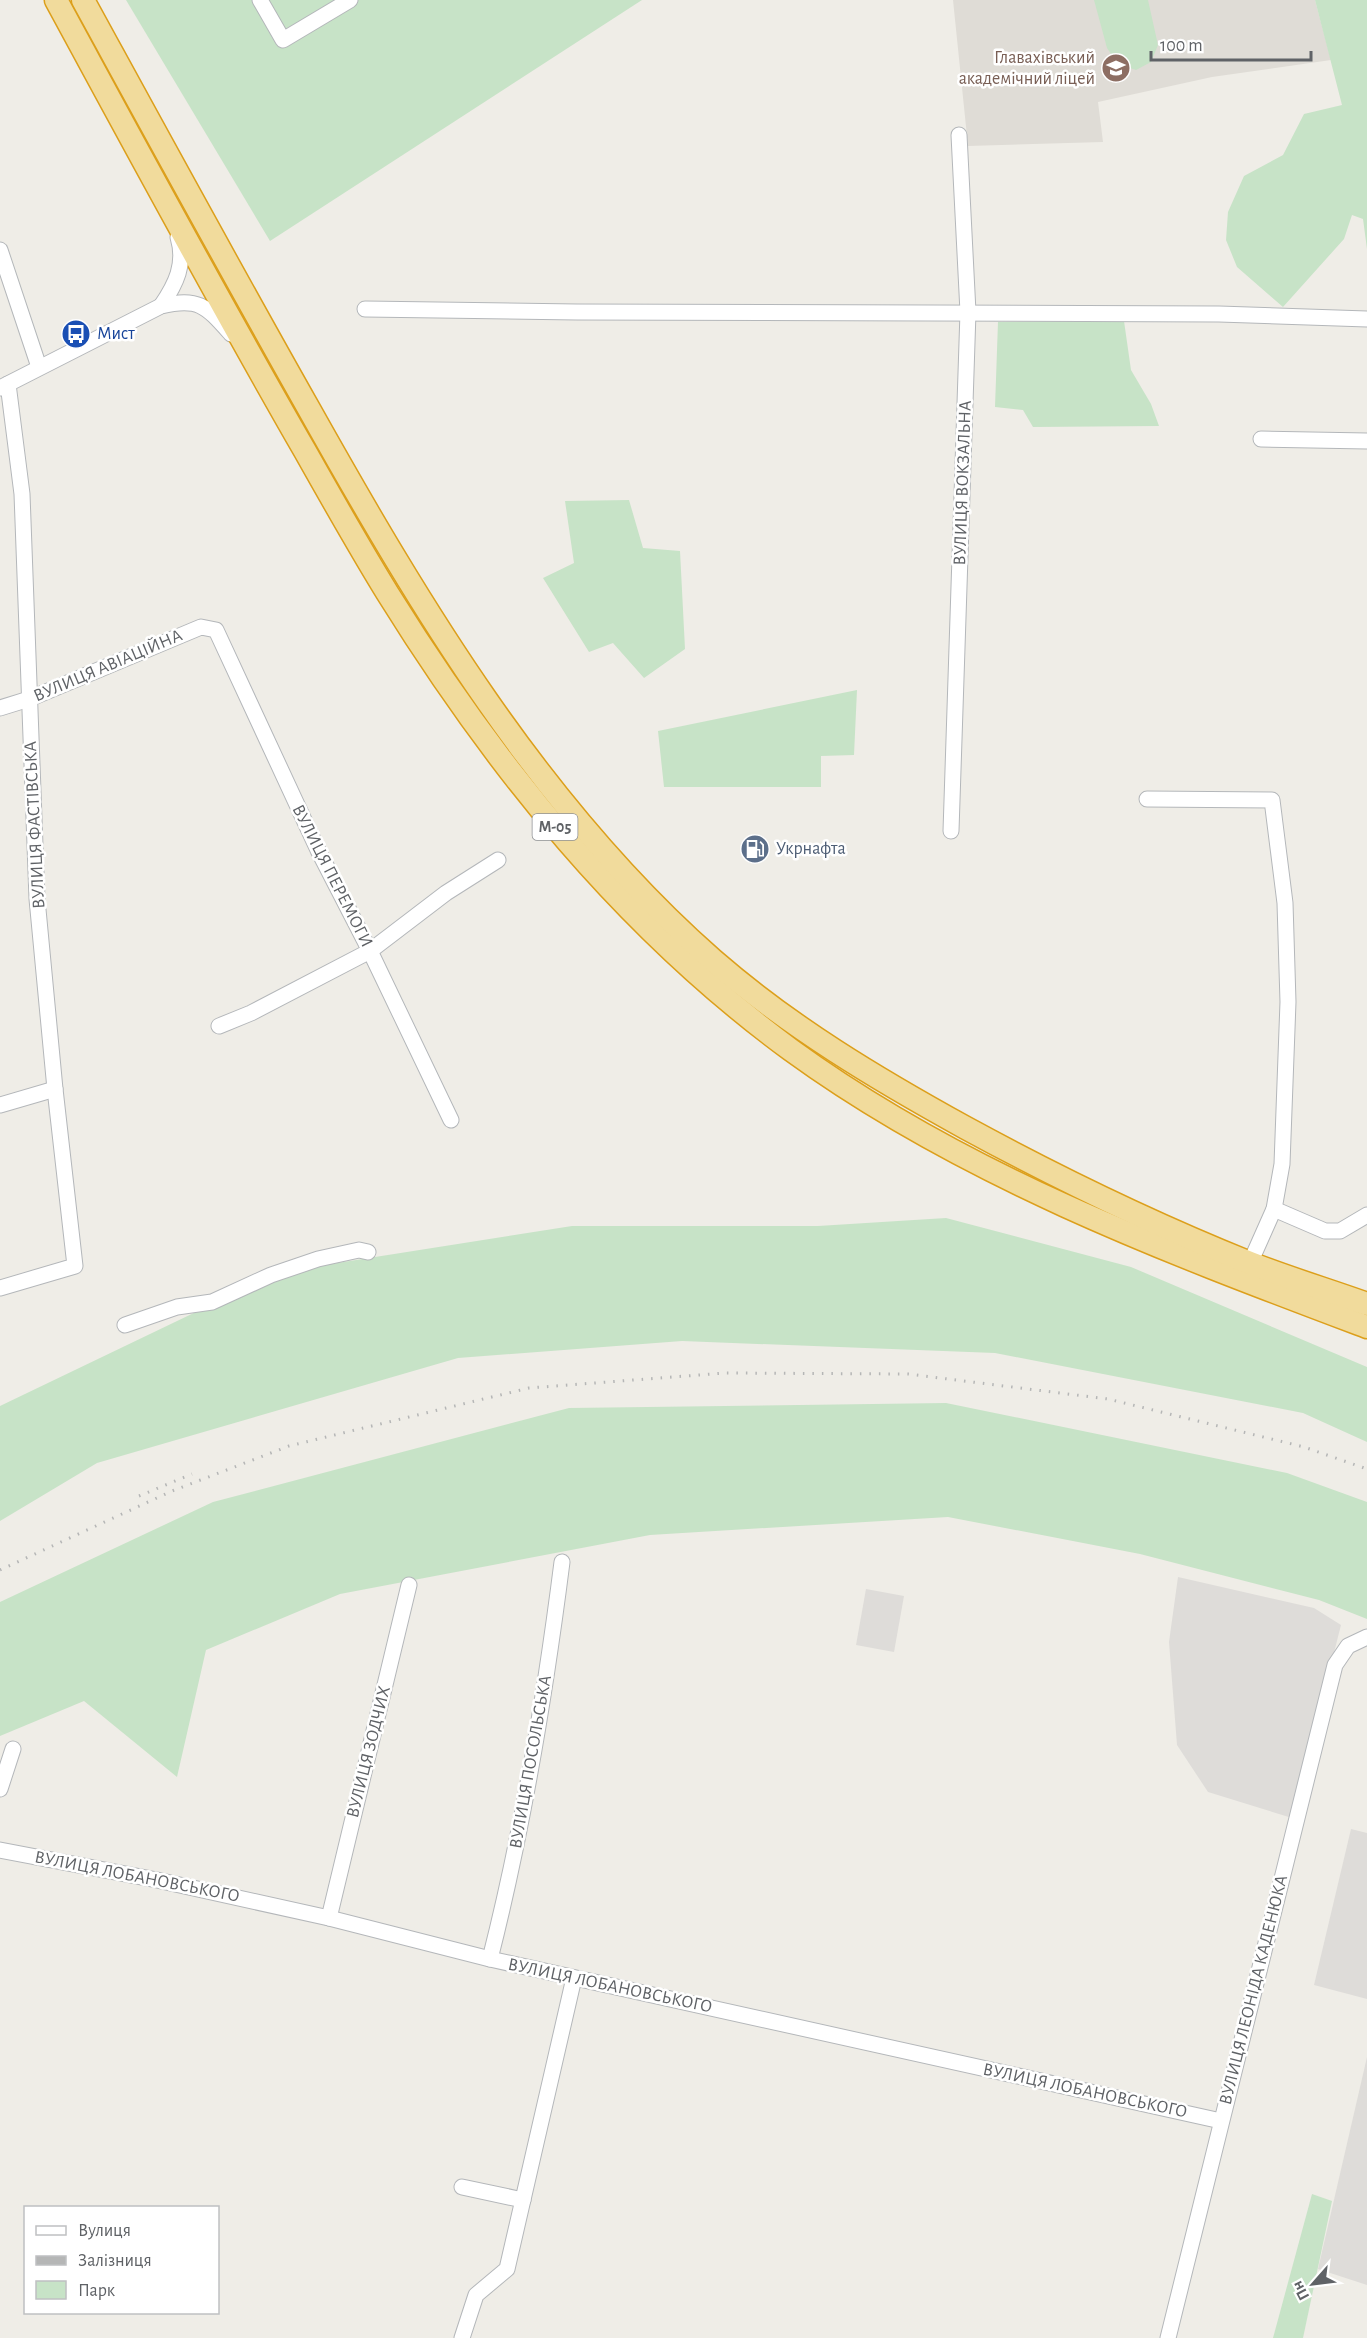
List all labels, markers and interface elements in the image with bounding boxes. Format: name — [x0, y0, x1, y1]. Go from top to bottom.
scale bar — [1151, 24, 1312, 62]
text: 100 m — [1160, 37, 1203, 55]
place label: Главахівський академічний ліцей — [959, 49, 1095, 88]
school or university icon: Главахівський академічний ліцей — [1100, 52, 1132, 84]
bus stop icon: Мист — [60, 318, 92, 350]
place label: Мист — [97, 325, 135, 343]
street label: ВУЛИЦЯ ВОКЗАЛЬНА — [951, 400, 975, 566]
street label: ВУЛИЦЯ АВІАЦІЙНА — [30, 625, 185, 705]
street label: ВУЛИЦЯ ФАСТІВСЬКА — [22, 740, 48, 909]
street label: ВУЛИЦЯ ПЕРЕМОГИ — [288, 802, 376, 950]
road number: М-05 — [532, 814, 578, 840]
fuel station icon: Укрнафта — [739, 833, 771, 865]
place label: Укрнафта — [776, 840, 846, 858]
street label: ВУЛИЦЯ ПОСОЛЬСЬКА — [507, 1673, 555, 1850]
street label: ВУЛИЦЯ ЗОДЧИХ — [344, 1684, 394, 1820]
street label: ВУЛИЦЯ ЛОБАНОВСЬКОГО — [33, 1848, 241, 1906]
street label: ВУЛИЦЯ ЛЕОНІДА КАДЕНЮКА — [1217, 1873, 1291, 2107]
street label: ВУЛИЦЯ ЛОБАНОВСЬКОГО — [506, 1956, 714, 2016]
street label: ВУЛИЦЯ ЛОБАНОВСЬКОГО — [981, 2061, 1189, 2121]
legend — [24, 2206, 219, 2314]
text: Вулиця — [78, 2222, 131, 2240]
text: Залізниця — [78, 2252, 152, 2270]
north arrow — [1283, 2254, 1343, 2314]
text: Пн — [1289, 2278, 1312, 2303]
text: Парк — [78, 2282, 116, 2300]

